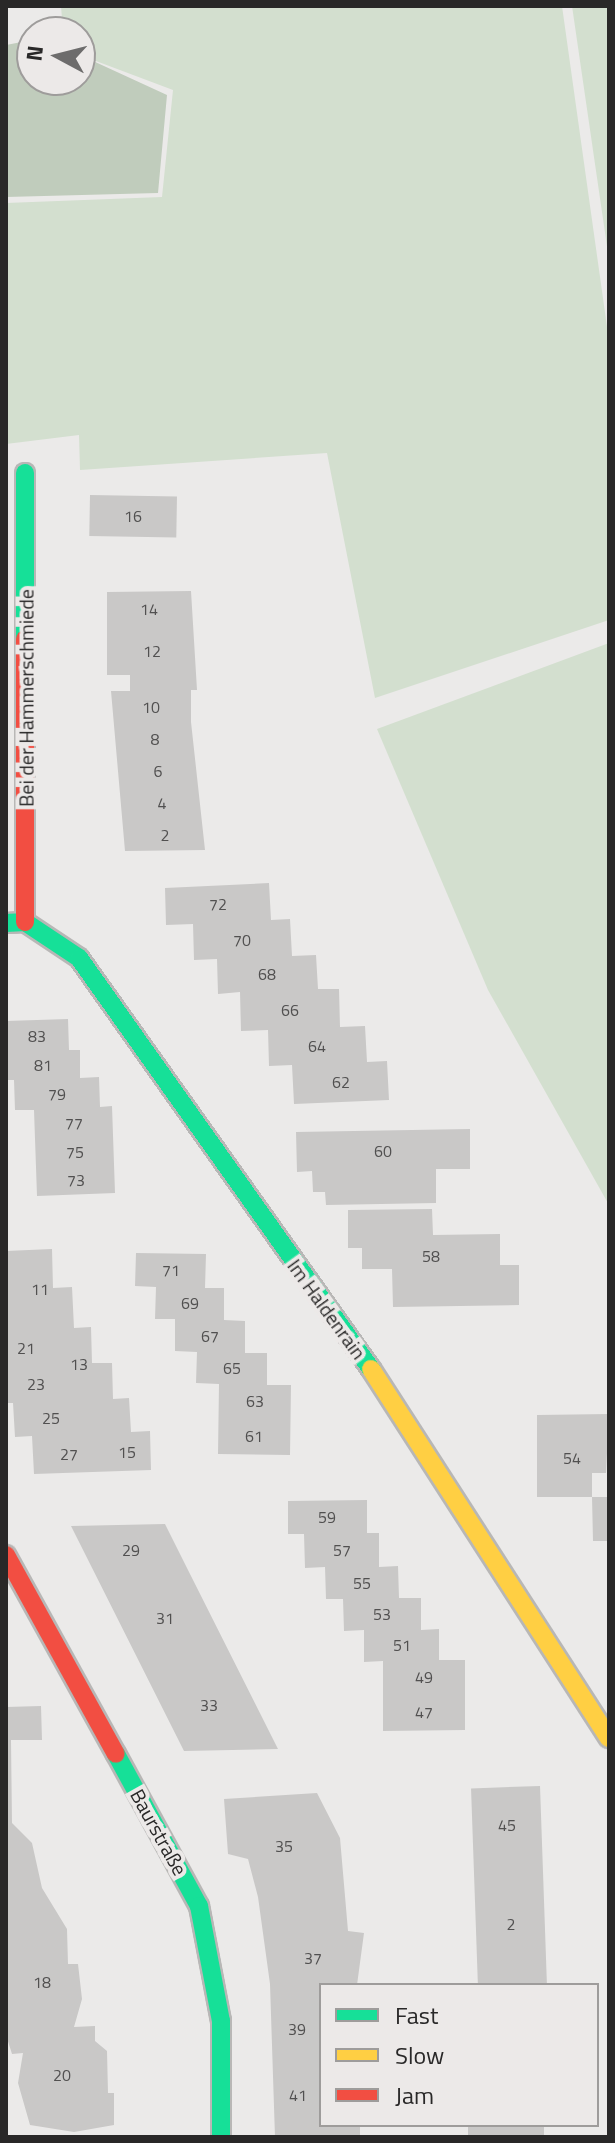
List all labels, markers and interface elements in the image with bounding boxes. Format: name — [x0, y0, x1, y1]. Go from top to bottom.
north arrow — [16, 16, 96, 96]
text: N — [16, 44, 52, 63]
house number: 16 — [124, 506, 142, 526]
street label: Bei der Hammerschmiede — [14, 589, 38, 807]
house number: 14 — [140, 599, 158, 619]
house number: 12 — [143, 641, 161, 661]
house number: 10 — [142, 697, 160, 717]
house number: 8 — [151, 729, 159, 749]
house number: 6 — [154, 761, 162, 781]
house number: 4 — [158, 793, 166, 813]
house number: 2 — [161, 825, 169, 845]
house number: 72 — [209, 894, 227, 914]
house number: 70 — [233, 930, 251, 950]
house number: 68 — [258, 964, 276, 984]
house number: 66 — [281, 1000, 299, 1020]
house number: 83 — [28, 1026, 46, 1046]
house number: 64 — [308, 1036, 326, 1056]
house number: 81 — [34, 1055, 52, 1075]
house number: 62 — [332, 1072, 350, 1092]
house number: 79 — [48, 1084, 66, 1104]
house number: 77 — [65, 1113, 83, 1133]
house number: 60 — [374, 1141, 392, 1161]
house number: 75 — [66, 1142, 84, 1162]
house number: 73 — [67, 1170, 85, 1190]
house number: 58 — [422, 1246, 440, 1266]
street label: Im Haldenrain — [283, 1254, 371, 1364]
house number: 71 — [162, 1260, 180, 1280]
house number: 11 — [31, 1279, 49, 1299]
house number: 69 — [181, 1293, 199, 1313]
house number: 67 — [201, 1326, 219, 1346]
house number: 21 — [17, 1338, 35, 1358]
house number: 13 — [70, 1354, 88, 1374]
house number: 65 — [223, 1358, 241, 1378]
house number: 23 — [27, 1374, 45, 1394]
house number: 63 — [246, 1391, 264, 1411]
house number: 25 — [42, 1408, 60, 1428]
house number: 61 — [245, 1426, 263, 1446]
house number: 15 — [118, 1442, 136, 1462]
house number: 27 — [60, 1444, 78, 1464]
house number: 54 — [563, 1448, 581, 1468]
house number: 59 — [318, 1507, 336, 1527]
house number: 29 — [122, 1540, 140, 1560]
house number: 57 — [333, 1540, 351, 1560]
house number: 55 — [353, 1573, 371, 1593]
house number: 53 — [373, 1604, 391, 1624]
house number: 31 — [156, 1608, 174, 1628]
house number: 51 — [393, 1635, 411, 1655]
house number: 49 — [415, 1667, 433, 1687]
house number: 33 — [200, 1695, 218, 1715]
house number: 47 — [415, 1702, 433, 1722]
street label: Baurstraße — [126, 1785, 192, 1879]
house number: 45 — [498, 1815, 516, 1835]
house number: 35 — [275, 1836, 293, 1856]
house number: 2 — [507, 1914, 515, 1934]
house number: 37 — [304, 1948, 322, 1968]
house number: 18 — [33, 1972, 51, 1992]
legend — [319, 1983, 599, 2127]
text: Fast — [395, 1997, 438, 2033]
house number: 39 — [288, 2019, 306, 2039]
text: Slow — [395, 2037, 444, 2073]
house number: 20 — [53, 2065, 71, 2085]
text: Jam — [395, 2077, 434, 2113]
house number: 41 — [289, 2085, 307, 2105]

